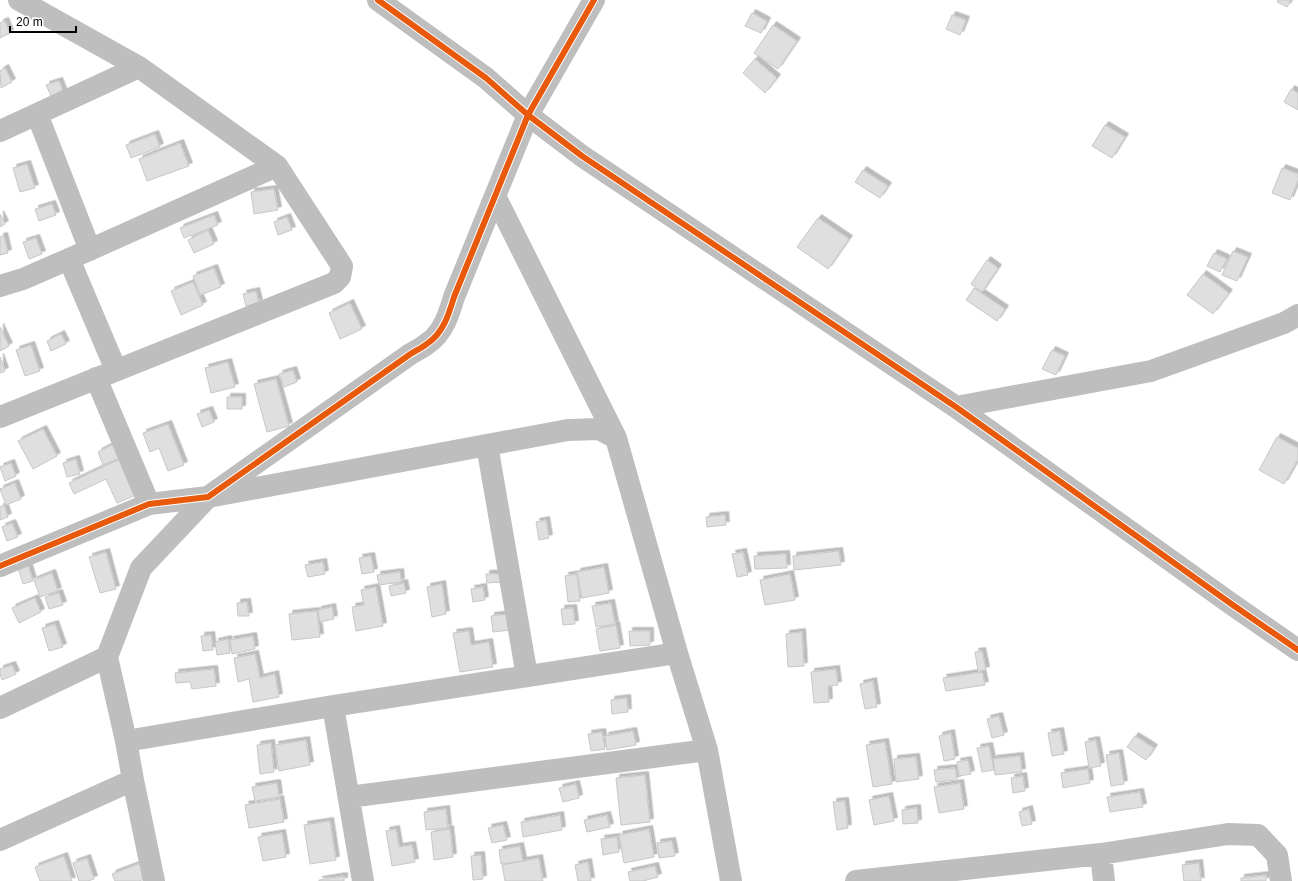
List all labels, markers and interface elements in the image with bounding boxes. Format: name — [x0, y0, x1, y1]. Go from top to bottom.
scale bar — [10, 8, 76, 34]
text: 20 m — [16, 15, 43, 29]

